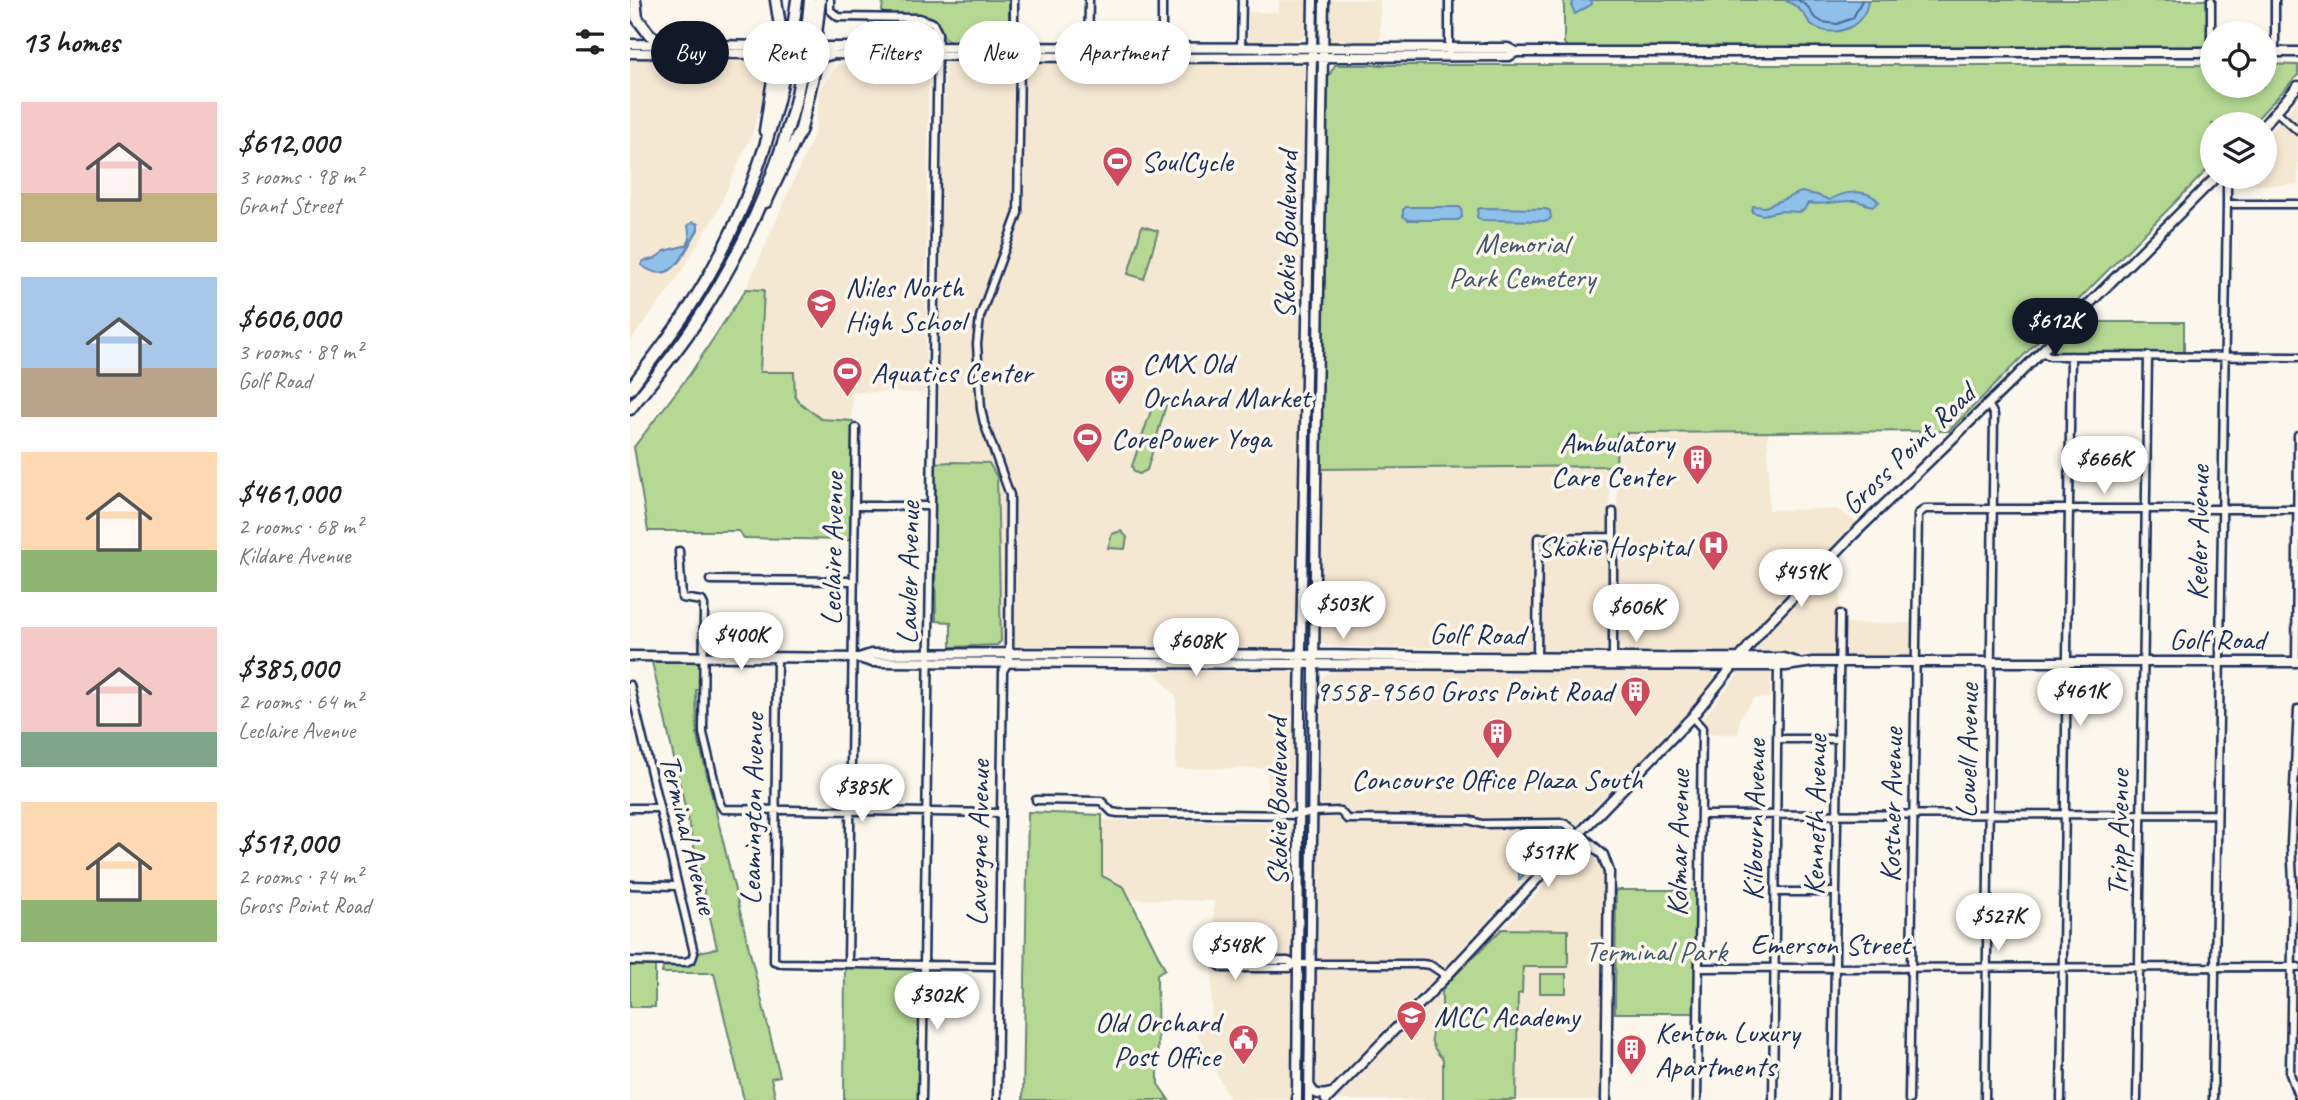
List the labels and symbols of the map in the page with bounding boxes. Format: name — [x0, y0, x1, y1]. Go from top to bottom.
place label: SoulCycle — [1141, 142, 1235, 180]
sports icon: SoulCycle — [1101, 144, 1135, 188]
street label: Skokie Boulevard — [1266, 146, 1307, 319]
park label: Memorial Park Cemetery — [1449, 224, 1598, 296]
place label: Niles North High School — [845, 268, 970, 340]
school or university icon: Niles North High School — [805, 287, 839, 331]
pin: $612K — [2006, 298, 2104, 358]
place label: CMX Old Orchard Market — [1142, 344, 1313, 416]
place label: Aquatics Center — [871, 353, 1035, 391]
sports icon: Aquatics Center — [831, 355, 865, 399]
theatre icon: CMX Old Orchard Market — [1102, 363, 1136, 407]
street label: Gross Point Road — [1832, 372, 1987, 523]
place label: CorePower Yoga — [1111, 419, 1273, 457]
sports icon: CorePower Yoga — [1071, 421, 1105, 465]
place label: Ambulatory Care Center — [1551, 423, 1677, 495]
pin: $666K — [2055, 436, 2153, 496]
building icon: Ambulatory Care Center — [1680, 442, 1714, 486]
street label: Keeler Avenue — [2178, 463, 2218, 601]
street label: Leclaire Avenue — [812, 470, 852, 626]
street label: Lawler Avenue — [888, 499, 928, 645]
place label: Skokie Hospital — [1538, 527, 1695, 565]
hospital icon: Skokie Hospital — [1696, 529, 1730, 573]
pin: $459K — [1752, 550, 1850, 609]
pin: $503K — [1294, 582, 1392, 641]
pin: $606K — [1587, 584, 1685, 644]
pin: $400K — [692, 612, 790, 672]
street label: Golf Road — [1429, 614, 1529, 654]
pin: $608K — [1147, 618, 1245, 678]
street label: Golf Road — [2169, 620, 2269, 658]
pin: $461K — [2031, 668, 2129, 728]
place label: 9558-9560 Gross Point Road — [1315, 672, 1617, 710]
building icon: 9558-9560 Gross Point Road — [1619, 674, 1653, 718]
street label: Lowell Avenue — [1947, 681, 1987, 819]
street label: Leamington Avenue — [731, 711, 773, 905]
street label: Skokie Boulevard — [1258, 714, 1296, 886]
building icon: Concourse Office Plaza South — [1480, 716, 1514, 760]
street label: Kostner Avenue — [1871, 725, 1911, 883]
street label: Kenneth Avenue — [1795, 732, 1835, 896]
street label: Kilbourn Avenue — [1734, 737, 1774, 901]
street label: Terminal Avenue — [651, 750, 728, 920]
street label: Lavergne Avenue — [958, 757, 998, 926]
place label: Concourse Office Plaza South — [1351, 760, 1643, 798]
pin: $385K — [813, 764, 911, 824]
street label: Kolmar Avenue — [1658, 767, 1698, 917]
street label: Tripp Avenue — [2098, 767, 2138, 897]
pin: $517K — [1499, 830, 1597, 889]
pin: $527K — [1949, 894, 2047, 953]
pin: $548K — [1186, 922, 1284, 982]
street label: Emerson Street — [1750, 925, 1913, 963]
park label: Terminal Park — [1585, 932, 1729, 970]
pin: $302K — [888, 972, 986, 1032]
place label: MCC Academy — [1434, 997, 1582, 1035]
school or university icon: MCC Academy — [1394, 999, 1428, 1043]
place label: Old Orchard Post Office — [1095, 1003, 1224, 1075]
place label: Kenton Luxury Apartments — [1655, 1013, 1802, 1085]
public building icon: Old Orchard Post Office — [1226, 1022, 1260, 1066]
building icon: Kenton Luxury Apartments — [1615, 1032, 1649, 1076]

